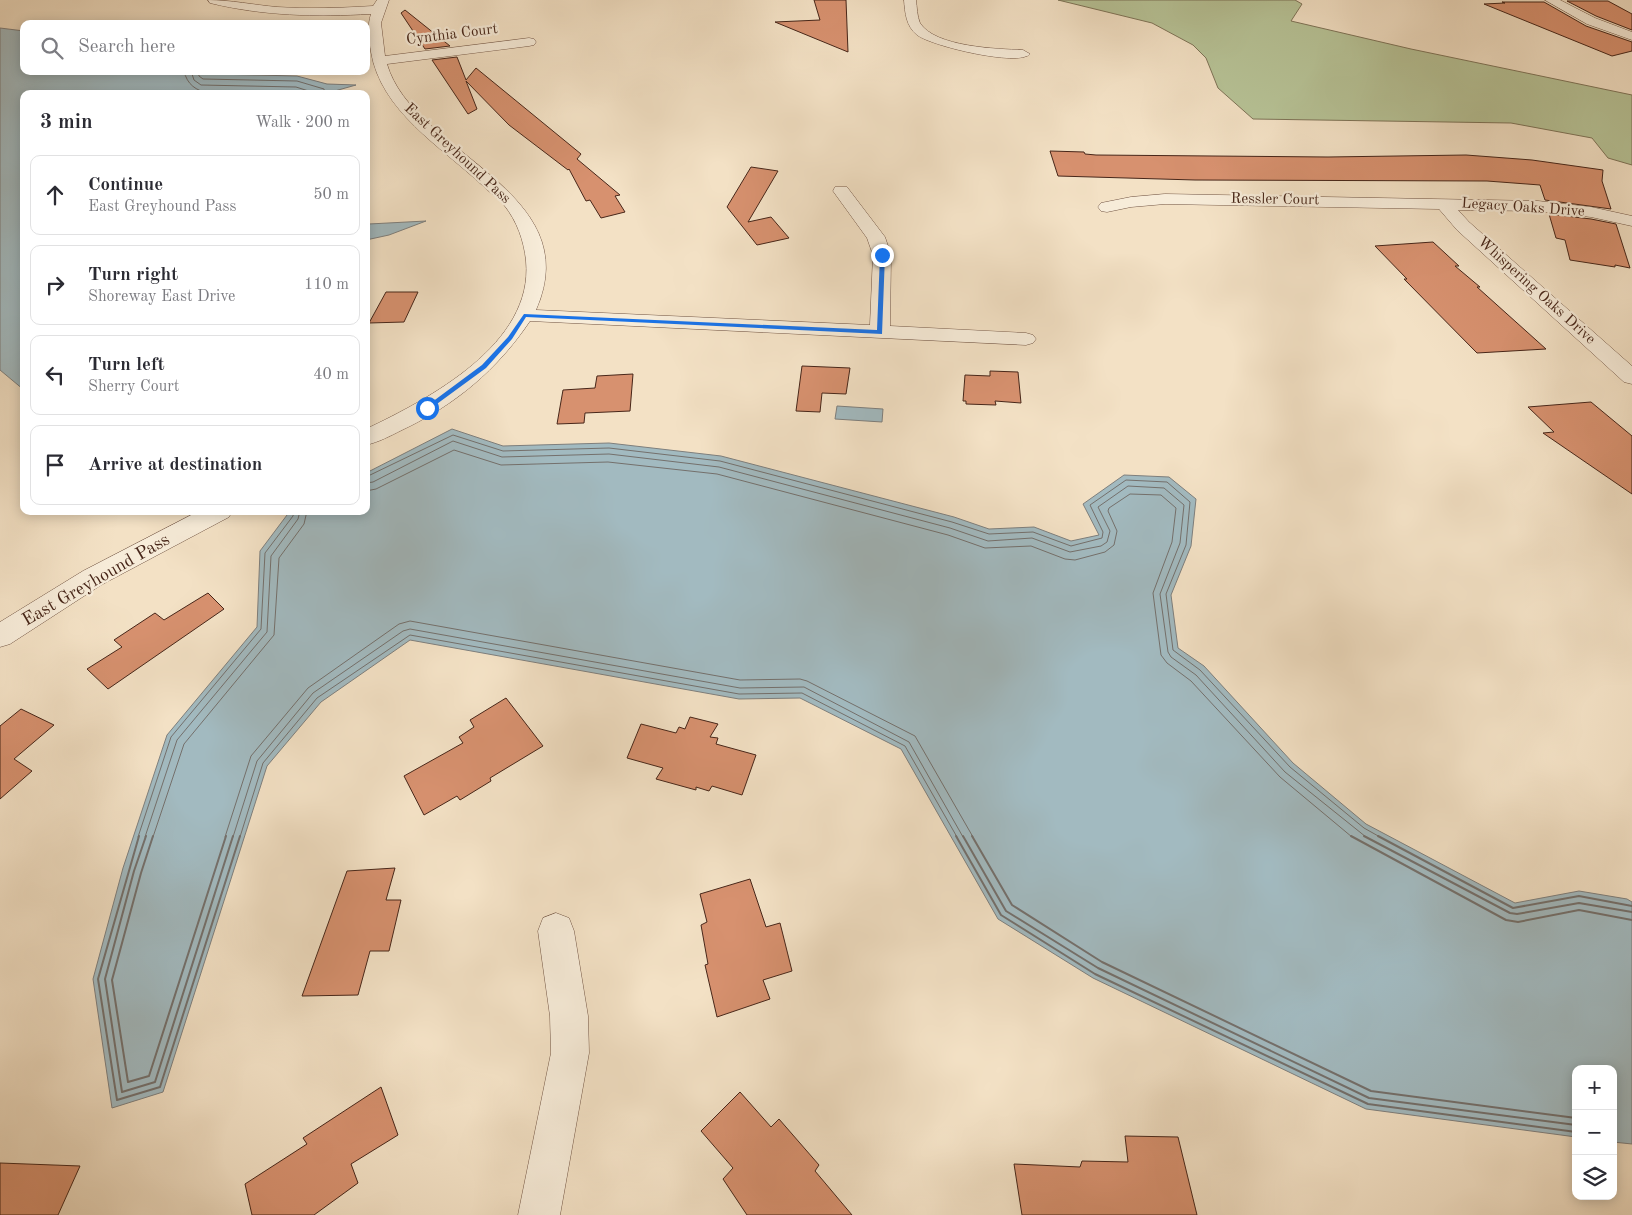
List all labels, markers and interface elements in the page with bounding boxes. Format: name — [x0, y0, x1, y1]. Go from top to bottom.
search box — [20, 20, 370, 75]
street label: Cynthia Court — [405, 22, 499, 48]
icon: search — [38, 34, 66, 62]
text: Search here — [78, 38, 175, 57]
street label: East Greyhound Pass — [401, 101, 513, 207]
text: 3 min — [40, 112, 93, 133]
text: Walk · 200 m — [255, 115, 350, 131]
text: Continue — [88, 176, 163, 195]
icon: ahead — [41, 181, 69, 209]
text: 50 m — [313, 187, 349, 203]
street label: Ressler Court — [1230, 192, 1320, 208]
street label: Legacy Oaks Drive — [1461, 196, 1585, 220]
text: East Greyhound Pass — [88, 199, 237, 215]
street label: Whispering Oaks Drive — [1474, 234, 1598, 348]
route end — [871, 244, 894, 267]
text: Turn right — [88, 266, 178, 285]
icon: right — [41, 271, 69, 299]
text: 110 m — [304, 277, 349, 293]
text: Shoreway East Drive — [88, 289, 235, 305]
text: Turn left — [88, 356, 165, 375]
icon: left — [41, 361, 69, 389]
text: 40 m — [313, 367, 349, 383]
text: Sherry Court — [88, 379, 179, 395]
route start — [416, 397, 439, 420]
icon: arrive — [41, 451, 69, 479]
text: Arrive at destination — [88, 456, 262, 475]
street label: East Greyhound Pass — [19, 530, 173, 630]
map controls — [1572, 1065, 1617, 1200]
button: + — [1572, 1065, 1617, 1110]
button: − — [1572, 1110, 1617, 1155]
button: layers — [1572, 1155, 1617, 1200]

